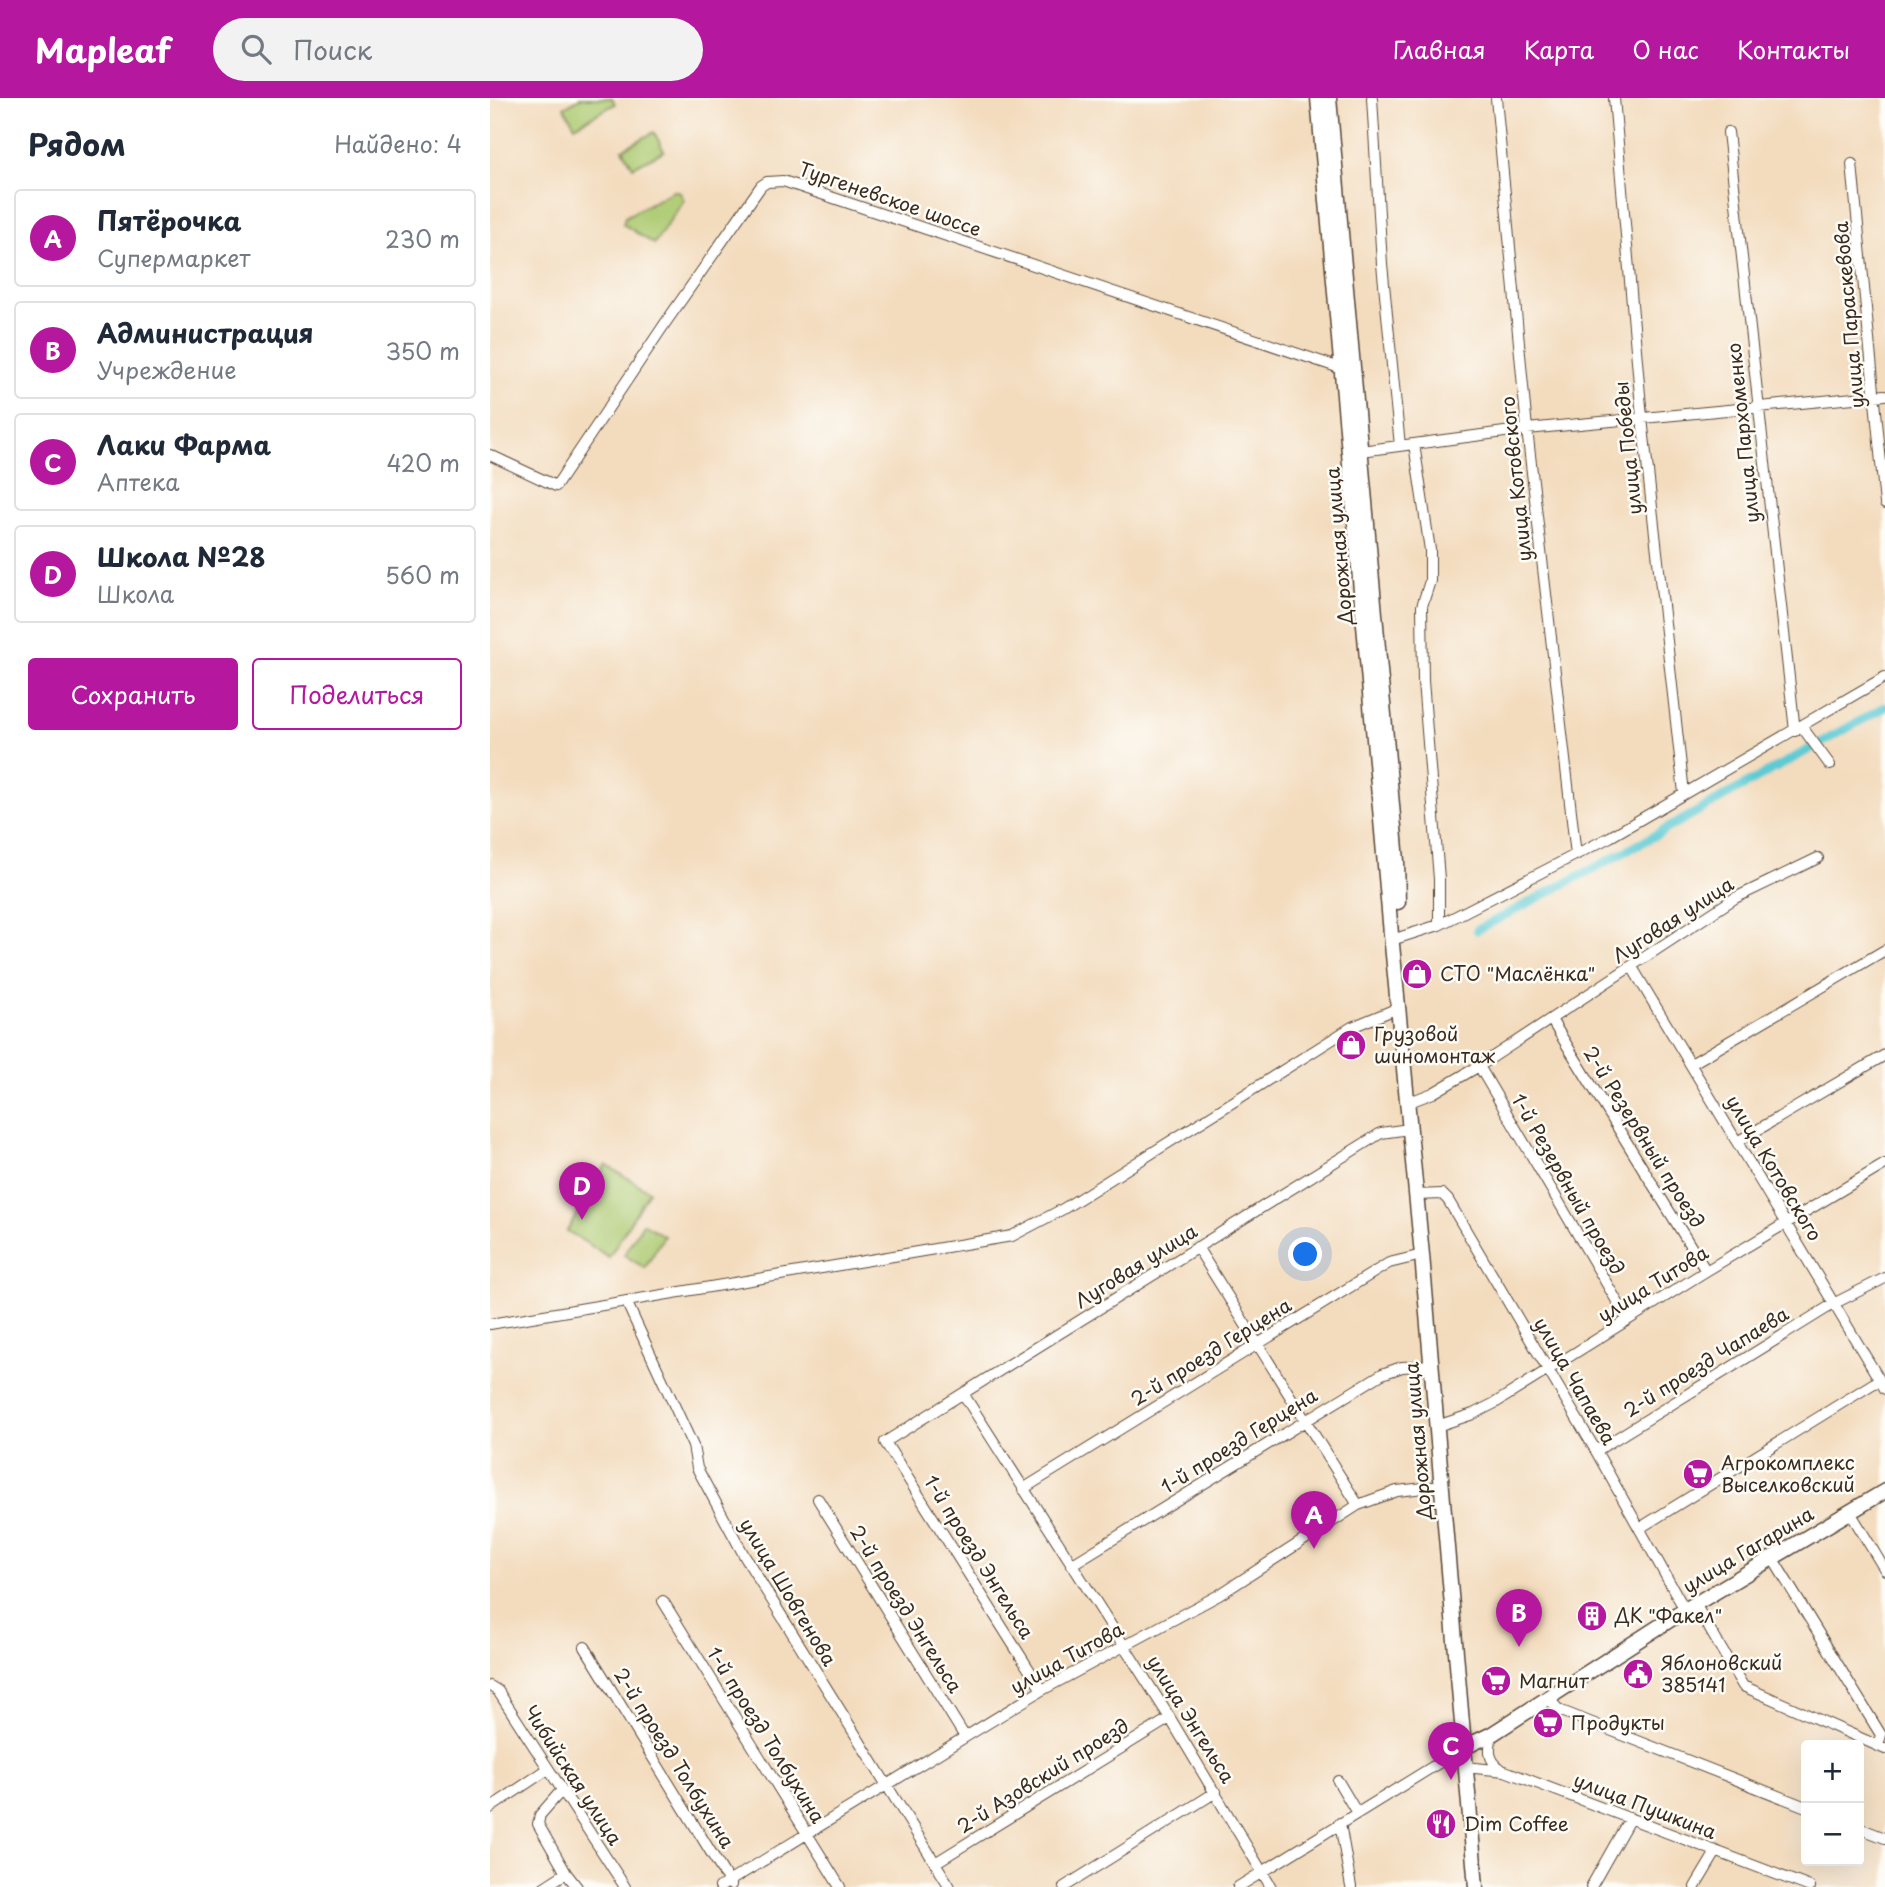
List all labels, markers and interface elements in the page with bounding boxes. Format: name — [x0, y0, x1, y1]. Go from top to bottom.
search box — [213, 18, 703, 81]
text: Mapleaf — [35, 24, 171, 74]
icon: search — [237, 30, 275, 68]
text: Поиск — [293, 30, 372, 69]
text: Главная — [1393, 31, 1486, 67]
text: Карта — [1524, 31, 1594, 67]
text: О нас — [1632, 31, 1699, 67]
text: Контакты — [1737, 31, 1850, 67]
text: Рядом — [28, 121, 126, 166]
text: Найдено: 4 — [334, 126, 462, 161]
street label: Тургеневское шоссе — [795, 154, 985, 242]
text: Пятёрочка — [97, 201, 242, 240]
street label: улица Параскевова — [1826, 220, 1870, 410]
text: A — [44, 221, 62, 256]
text: 230 m — [385, 221, 460, 256]
text: Супермаркет — [97, 240, 251, 275]
text: Администрация — [97, 313, 314, 352]
text: B — [45, 333, 61, 368]
text: 350 m — [385, 333, 460, 368]
street label: улица Пархоменко — [1719, 342, 1765, 525]
text: Учреждение — [97, 352, 237, 387]
street label: улица Победы — [1606, 380, 1648, 516]
street label: улица Котовского — [1492, 395, 1538, 563]
text: Лаки Фарма — [97, 425, 271, 464]
text: C — [44, 445, 62, 480]
text: 420 m — [386, 445, 460, 480]
text: Аптека — [97, 464, 179, 499]
street label: Дорожная улица — [1317, 466, 1359, 627]
text: Школа №28 — [97, 537, 265, 576]
text: D — [44, 557, 62, 592]
text: 560 m — [385, 557, 460, 592]
text: Школа — [97, 576, 174, 611]
button: Сохранить — [28, 658, 238, 730]
button: Поделиться — [252, 658, 462, 730]
street label: Луговая улица — [1606, 869, 1739, 969]
shop icon: СТО "Маслёнка" — [1400, 957, 1434, 991]
place label: СТО "Маслёнка" — [1440, 959, 1595, 987]
place label: Грузовой шиномонтаж — [1374, 1019, 1495, 1069]
shop icon: Грузовой шиномонтаж — [1334, 1028, 1368, 1062]
street label: 2-й Резервный проезд — [1577, 1040, 1712, 1233]
street label: 1-й Резервный проезд — [1505, 1088, 1632, 1279]
street label: улица Котовского — [1720, 1089, 1830, 1246]
pin: D — [559, 1162, 605, 1220]
street label: Луговая улица — [1069, 1216, 1202, 1314]
your location — [1288, 1237, 1322, 1271]
street label: улица Титова — [1592, 1238, 1713, 1328]
street label: 2-й проезд Герцена — [1125, 1290, 1296, 1412]
street label: 2-й проезд Чапаева — [1618, 1299, 1794, 1423]
street label: улица Чапаева — [1528, 1311, 1624, 1450]
street label: Дорожная улица — [1396, 1361, 1438, 1522]
street label: 1-й проезд Герцена — [1155, 1381, 1322, 1500]
place label: Агрокомплекс Выселковский — [1721, 1448, 1855, 1498]
supermarket icon: Агрокомплекс Выселковский — [1681, 1457, 1715, 1491]
street label: 1-й проезд Энгельса — [918, 1469, 1042, 1644]
pin: A — [1291, 1491, 1337, 1549]
street label: улица Гагарина — [1677, 1499, 1818, 1599]
street label: улица Шовгенова — [734, 1512, 844, 1671]
street label: 2-й проезд Энгельса — [844, 1519, 970, 1698]
pin: B — [1496, 1589, 1542, 1647]
building icon: ДК "Факел" — [1575, 1599, 1609, 1633]
place label: ДК "Факел" — [1614, 1601, 1722, 1629]
street label: улица Титова — [1005, 1614, 1128, 1700]
street label: 1-й проезд Толбухина — [701, 1641, 833, 1828]
place label: Яблоновский 385141 — [1661, 1648, 1782, 1698]
street label: улица Энгельса — [1141, 1649, 1243, 1788]
public building icon: Яблоновский 385141 — [1621, 1657, 1655, 1691]
street label: 2-й проезд Толбухина — [608, 1662, 742, 1853]
supermarket icon: Магнит — [1479, 1664, 1513, 1698]
place label: Магнит — [1519, 1666, 1589, 1694]
street label: Чибийская улица — [518, 1699, 630, 1850]
supermarket icon: Продукты — [1531, 1706, 1565, 1740]
place label: Продукты — [1571, 1708, 1665, 1736]
street label: 2-й Азовский проезд — [951, 1711, 1134, 1839]
pin: C — [1428, 1722, 1474, 1780]
map controls — [1801, 1740, 1864, 1866]
button: + — [1801, 1740, 1864, 1803]
street label: улица Пушкина — [1570, 1765, 1721, 1845]
button: − — [1801, 1803, 1864, 1866]
restaurant icon: Dim Coffee — [1424, 1807, 1458, 1841]
place label: Dim Coffee — [1464, 1809, 1569, 1837]

